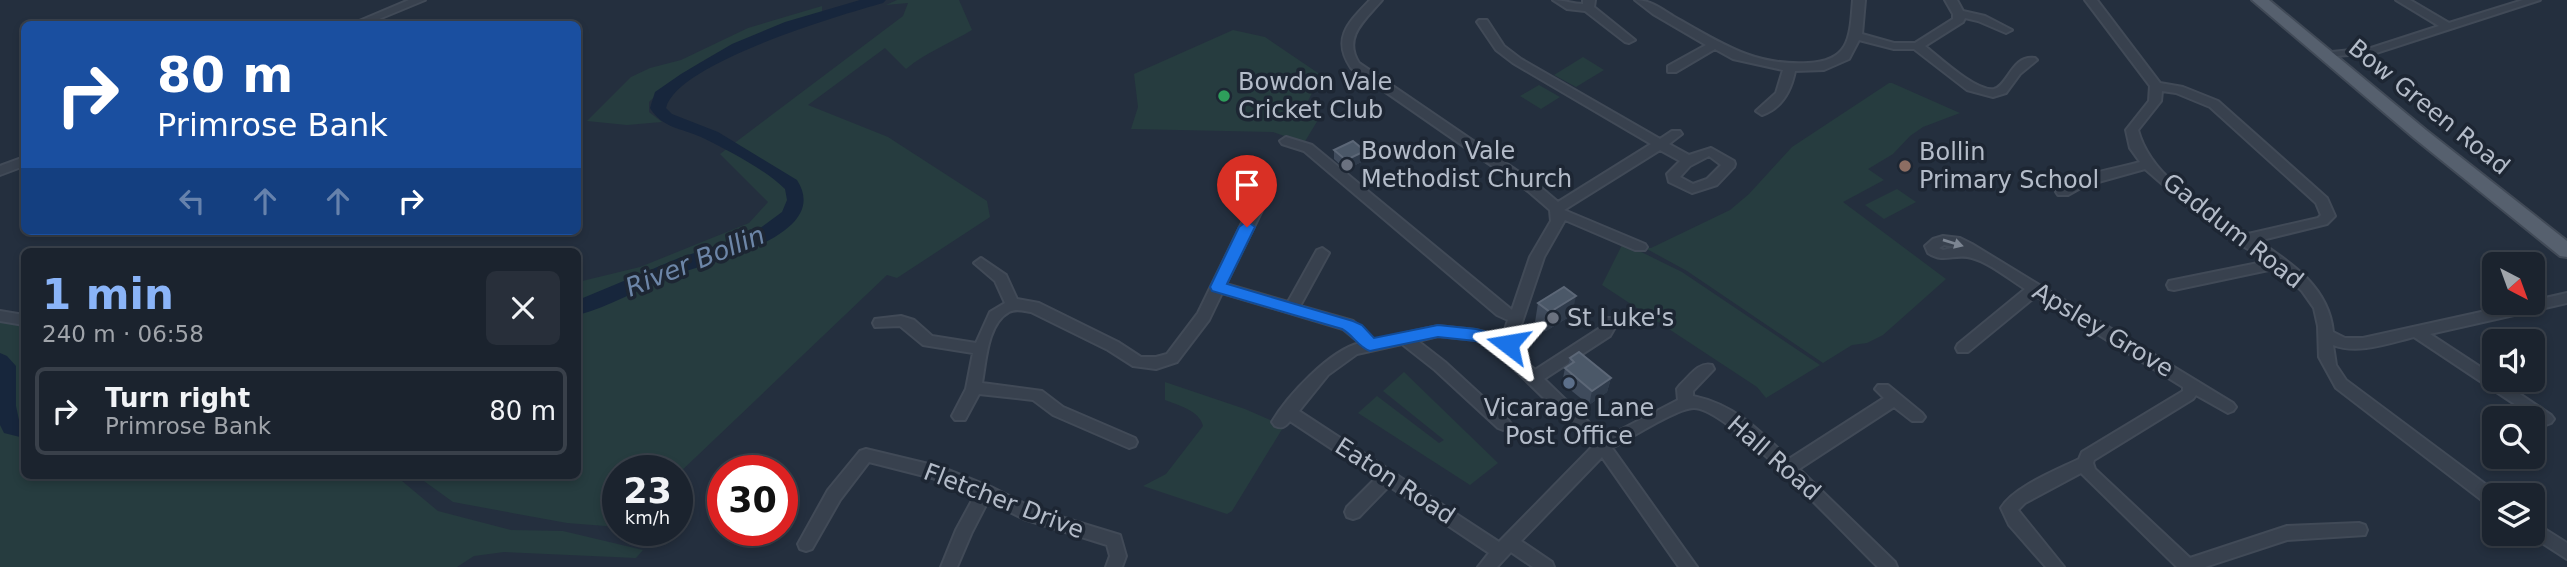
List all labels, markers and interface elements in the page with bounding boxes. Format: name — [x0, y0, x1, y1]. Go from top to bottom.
street label: Bow Green Road — [2343, 34, 2515, 180]
text: 80 m — [157, 47, 293, 104]
icon: right — [42, 49, 133, 140]
place label: Bowdon Vale Cricket Club — [1238, 68, 1392, 124]
marker: Bowdon Vale Cricket Club — [1216, 88, 1232, 104]
text: Primrose Bank — [157, 106, 388, 144]
place label: Bowdon Vale Methodist Church — [1361, 137, 1572, 193]
place label: Bollin Primary School — [1919, 138, 2099, 194]
pin — [1217, 155, 1277, 227]
marker: Bowdon Vale Methodist Church — [1339, 157, 1355, 173]
marker: Bollin Primary School — [1897, 158, 1913, 174]
icon: arrive — [1228, 166, 1266, 204]
street label: Gaddum Road — [2157, 168, 2309, 294]
icon: left — [173, 182, 211, 220]
icon: ahead — [246, 182, 284, 220]
icon: ahead — [319, 182, 357, 220]
icon: right — [392, 182, 430, 220]
water label: River Bollin — [621, 219, 769, 303]
one-way arrow — [1943, 239, 1964, 249]
north arrow — [2482, 252, 2544, 315]
map controls — [2482, 252, 2545, 546]
text: 1 min — [42, 270, 174, 319]
button: close — [486, 271, 560, 345]
street label: Apsley Grove — [2028, 277, 2178, 383]
place label: St Luke's — [1567, 304, 1674, 332]
position arrow — [1471, 307, 1545, 381]
marker: St Luke's — [1545, 310, 1561, 326]
text: 240 m · 06:58 — [42, 321, 204, 347]
button: sound — [2482, 329, 2545, 392]
marker: Vicarage Lane Post Office — [1561, 375, 1577, 391]
text: Turn right — [105, 383, 250, 413]
icon: right — [46, 392, 84, 430]
place label: Vicarage Lane Post Office — [1484, 394, 1654, 450]
text: 80 m — [489, 396, 556, 426]
button: search — [2482, 406, 2545, 469]
street label: Hall Road — [1722, 410, 1826, 506]
text: Primrose Bank — [105, 413, 271, 439]
street label: Eaton Road — [1330, 432, 1460, 530]
speed limit sign: 30 — [707, 455, 798, 546]
street label: Fletcher Drive — [920, 458, 1088, 544]
text: 23 — [623, 471, 672, 511]
button: layers — [2482, 483, 2545, 546]
text: km/h — [625, 507, 670, 528]

